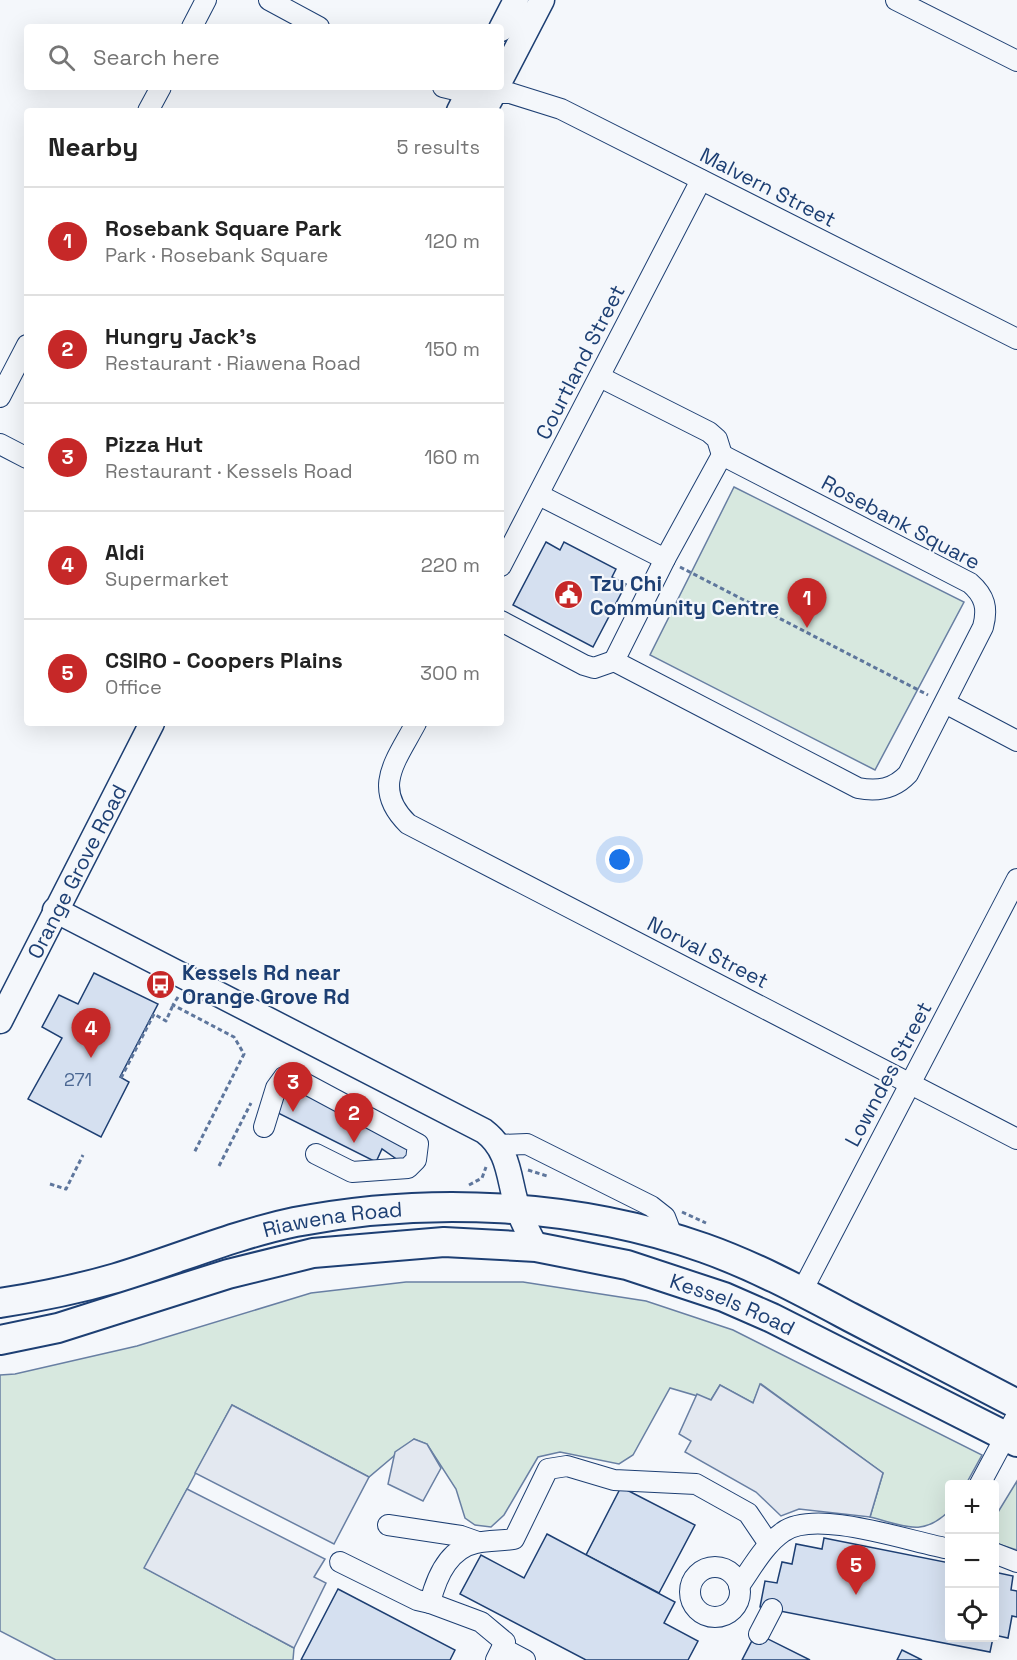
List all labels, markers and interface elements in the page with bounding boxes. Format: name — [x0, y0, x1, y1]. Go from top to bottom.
search box — [24, 24, 504, 90]
icon: search — [45, 41, 78, 74]
text: Search here — [93, 43, 220, 71]
text: Nearby — [48, 130, 138, 164]
text: 5 results — [396, 134, 480, 160]
street label: Malvern Street — [695, 141, 841, 233]
text: Rosebank Square Park — [105, 214, 342, 242]
text: 1 — [63, 228, 72, 254]
text: 120 m — [424, 228, 480, 254]
text: Park · Rosebank Square — [105, 242, 328, 268]
street label: Courtland Street — [529, 280, 631, 444]
text: Hungry Jack's — [105, 322, 257, 350]
text: 2 — [62, 336, 73, 362]
text: 150 m — [425, 336, 480, 362]
text: Restaurant · Riawena Road — [105, 350, 361, 376]
text: Pizza Hut — [105, 430, 203, 458]
text: 3 — [61, 444, 74, 470]
text: 160 m — [424, 444, 480, 470]
text: Restaurant · Kessels Road — [105, 458, 353, 484]
street label: Rosebank Square — [817, 469, 985, 575]
text: Aldi — [105, 538, 145, 566]
text: 4 — [61, 552, 74, 578]
text: 220 m — [421, 552, 480, 578]
text: Supermarket — [105, 566, 229, 592]
place label: Tzu Chi Community Centre — [590, 570, 779, 621]
pin: 1 — [788, 578, 826, 628]
public building icon: Tzu Chi Community Centre — [553, 579, 585, 611]
text: CSIRO - Coopers Plains — [105, 646, 343, 674]
text: 5 — [62, 660, 74, 686]
text: 300 m — [420, 660, 480, 686]
text: Office — [105, 674, 162, 700]
street label: Orange Grove Road — [21, 780, 132, 963]
your location — [605, 845, 634, 874]
street label: Norval Street — [643, 910, 773, 994]
place label: Kessels Rd near Orange Grove Rd — [182, 959, 350, 1010]
bus stop icon: Kessels Rd near Orange Grove Rd — [145, 968, 177, 1000]
street label: Lowndes Street — [838, 997, 938, 1151]
pin: 4 — [72, 1008, 110, 1058]
pin: 3 — [274, 1062, 312, 1112]
house number: 271 — [64, 1068, 92, 1091]
pin: 2 — [334, 1094, 374, 1143]
street label: Riawena Road — [259, 1195, 403, 1243]
street label: Kessels Road — [667, 1267, 800, 1341]
map controls — [945, 1480, 999, 1642]
button: + — [945, 1480, 999, 1534]
button: − — [945, 1534, 999, 1588]
pin: 5 — [836, 1546, 876, 1595]
button: locate — [945, 1588, 999, 1642]

